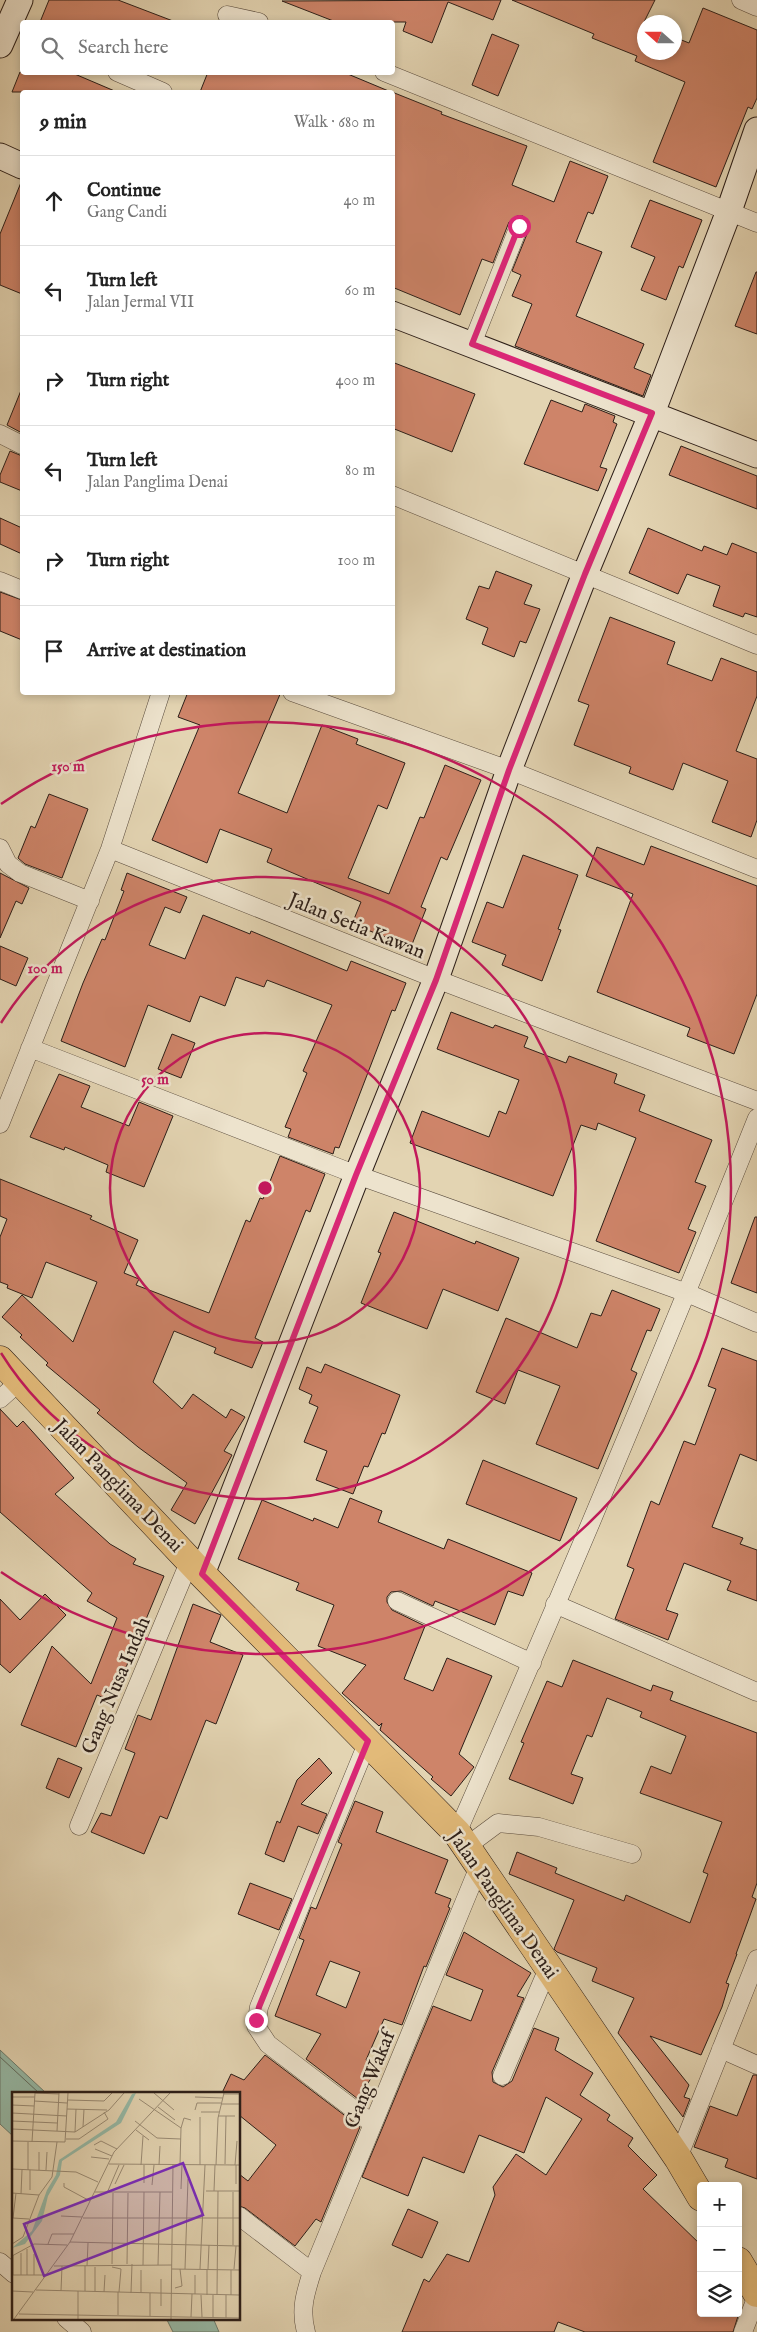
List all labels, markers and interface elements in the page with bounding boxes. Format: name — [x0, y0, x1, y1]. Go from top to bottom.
north arrow — [637, 15, 682, 60]
search box — [20, 20, 395, 75]
icon: search — [38, 34, 66, 62]
text: Search here — [78, 36, 169, 60]
text: 9 min — [40, 109, 87, 136]
text: Walk · 680 m — [294, 113, 375, 133]
text: Continue — [87, 179, 161, 203]
icon: ahead — [40, 187, 68, 215]
text: 40 m — [343, 191, 375, 211]
text: Gang Candi — [87, 203, 167, 223]
route start — [508, 215, 531, 238]
text: Turn left — [87, 269, 158, 293]
icon: left — [40, 277, 68, 305]
text: 60 m — [345, 281, 375, 301]
text: Jalan Jermal VII — [87, 293, 194, 313]
icon: right — [40, 367, 68, 395]
text: Turn right — [87, 369, 169, 393]
text: 400 m — [336, 371, 375, 391]
text: Turn left — [87, 449, 158, 473]
icon: left — [40, 457, 68, 485]
text: 80 m — [345, 461, 375, 481]
text: Jalan Panglima Denai — [87, 473, 228, 493]
icon: right — [40, 547, 68, 575]
text: Turn right — [87, 549, 169, 573]
text: 100 m — [338, 551, 375, 571]
icon: arrive — [40, 637, 68, 665]
text: Arrive at destination — [87, 639, 246, 663]
text: 150 m — [51, 757, 85, 776]
street label: Jalan Setia Kawan — [283, 887, 429, 965]
text: 100 m — [27, 959, 63, 978]
text: 50 m — [141, 1070, 169, 1089]
centre of rings — [256, 1179, 274, 1197]
street label: Jalan Panglima Denai — [46, 1413, 188, 1558]
street label: Gang Nusa Indah — [76, 1613, 157, 1758]
street label: Jalan Panglima Denai — [441, 1824, 564, 1984]
route end — [245, 2009, 268, 2032]
street label: Gang Wakaf — [339, 2023, 403, 2132]
inset map — [12, 2092, 240, 2320]
map controls — [697, 2182, 742, 2317]
button: + — [697, 2182, 742, 2227]
button: − — [697, 2227, 742, 2272]
button: layers — [697, 2272, 742, 2317]

